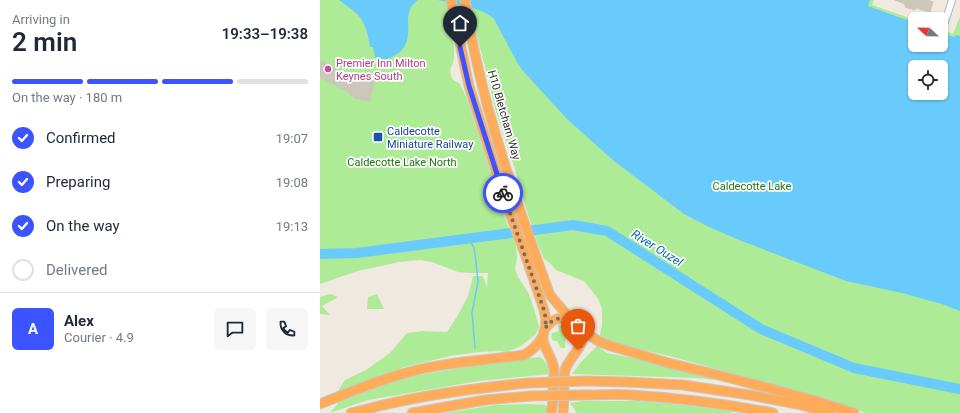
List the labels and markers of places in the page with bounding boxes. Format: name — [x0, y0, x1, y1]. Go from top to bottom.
pin — [443, 6, 477, 47]
place label: Premier Inn Milton Keynes South — [336, 57, 426, 83]
marker: Premier Inn Milton Keynes South — [323, 64, 333, 74]
place label: Caldecotte Miniature Railway — [387, 125, 474, 151]
marker: Caldecotte Miniature Railway — [372, 131, 384, 143]
pin — [561, 309, 595, 350]

